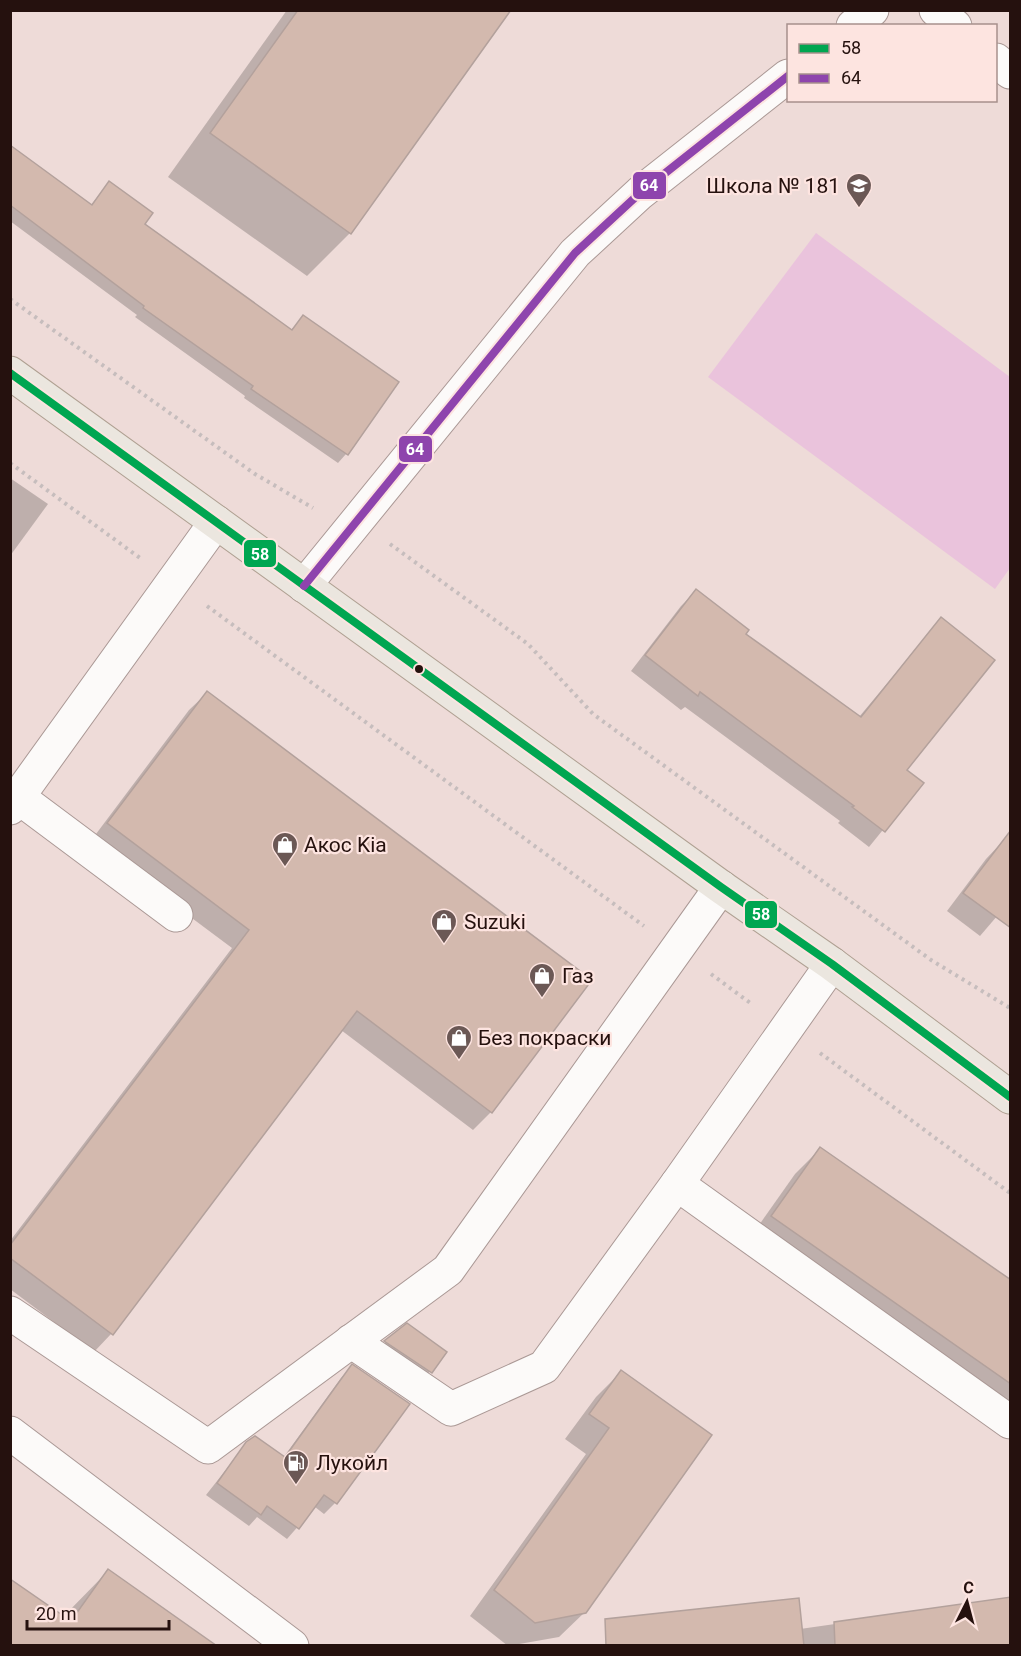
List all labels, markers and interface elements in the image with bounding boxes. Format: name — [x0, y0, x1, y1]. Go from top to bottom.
legend — [787, 24, 997, 102]
text: 58 — [841, 37, 861, 58]
text: 64 — [841, 67, 861, 88]
line badge: 64 — [632, 171, 667, 200]
school or university icon: Школа № 181 — [844, 171, 874, 209]
place label: Школа № 181 — [706, 174, 840, 198]
text: 64 — [640, 176, 658, 195]
line badge: 64 — [398, 435, 433, 463]
text: 64 — [406, 440, 424, 459]
line badge: 58 — [243, 539, 277, 568]
text: 58 — [251, 545, 269, 564]
unlabelled marker — [413, 663, 425, 675]
shop icon: Акос Kia — [270, 830, 300, 868]
place label: Акос Kia — [304, 833, 387, 857]
line badge: 58 — [744, 900, 778, 929]
text: 58 — [752, 905, 770, 924]
shop icon: Suzuki — [429, 907, 459, 945]
place label: Suzuki — [464, 910, 526, 934]
shop icon: Газ — [527, 961, 557, 999]
place label: Газ — [562, 964, 594, 988]
shop icon: Без покраски — [444, 1023, 474, 1061]
place label: Без покраски — [478, 1026, 611, 1050]
fuel station icon: Лукойл — [281, 1448, 311, 1486]
place label: Лукойл — [316, 1451, 388, 1475]
north arrow — [937, 1572, 997, 1632]
text: С — [962, 1578, 975, 1598]
scale bar — [27, 1593, 170, 1631]
text: 20 m — [36, 1603, 76, 1624]

